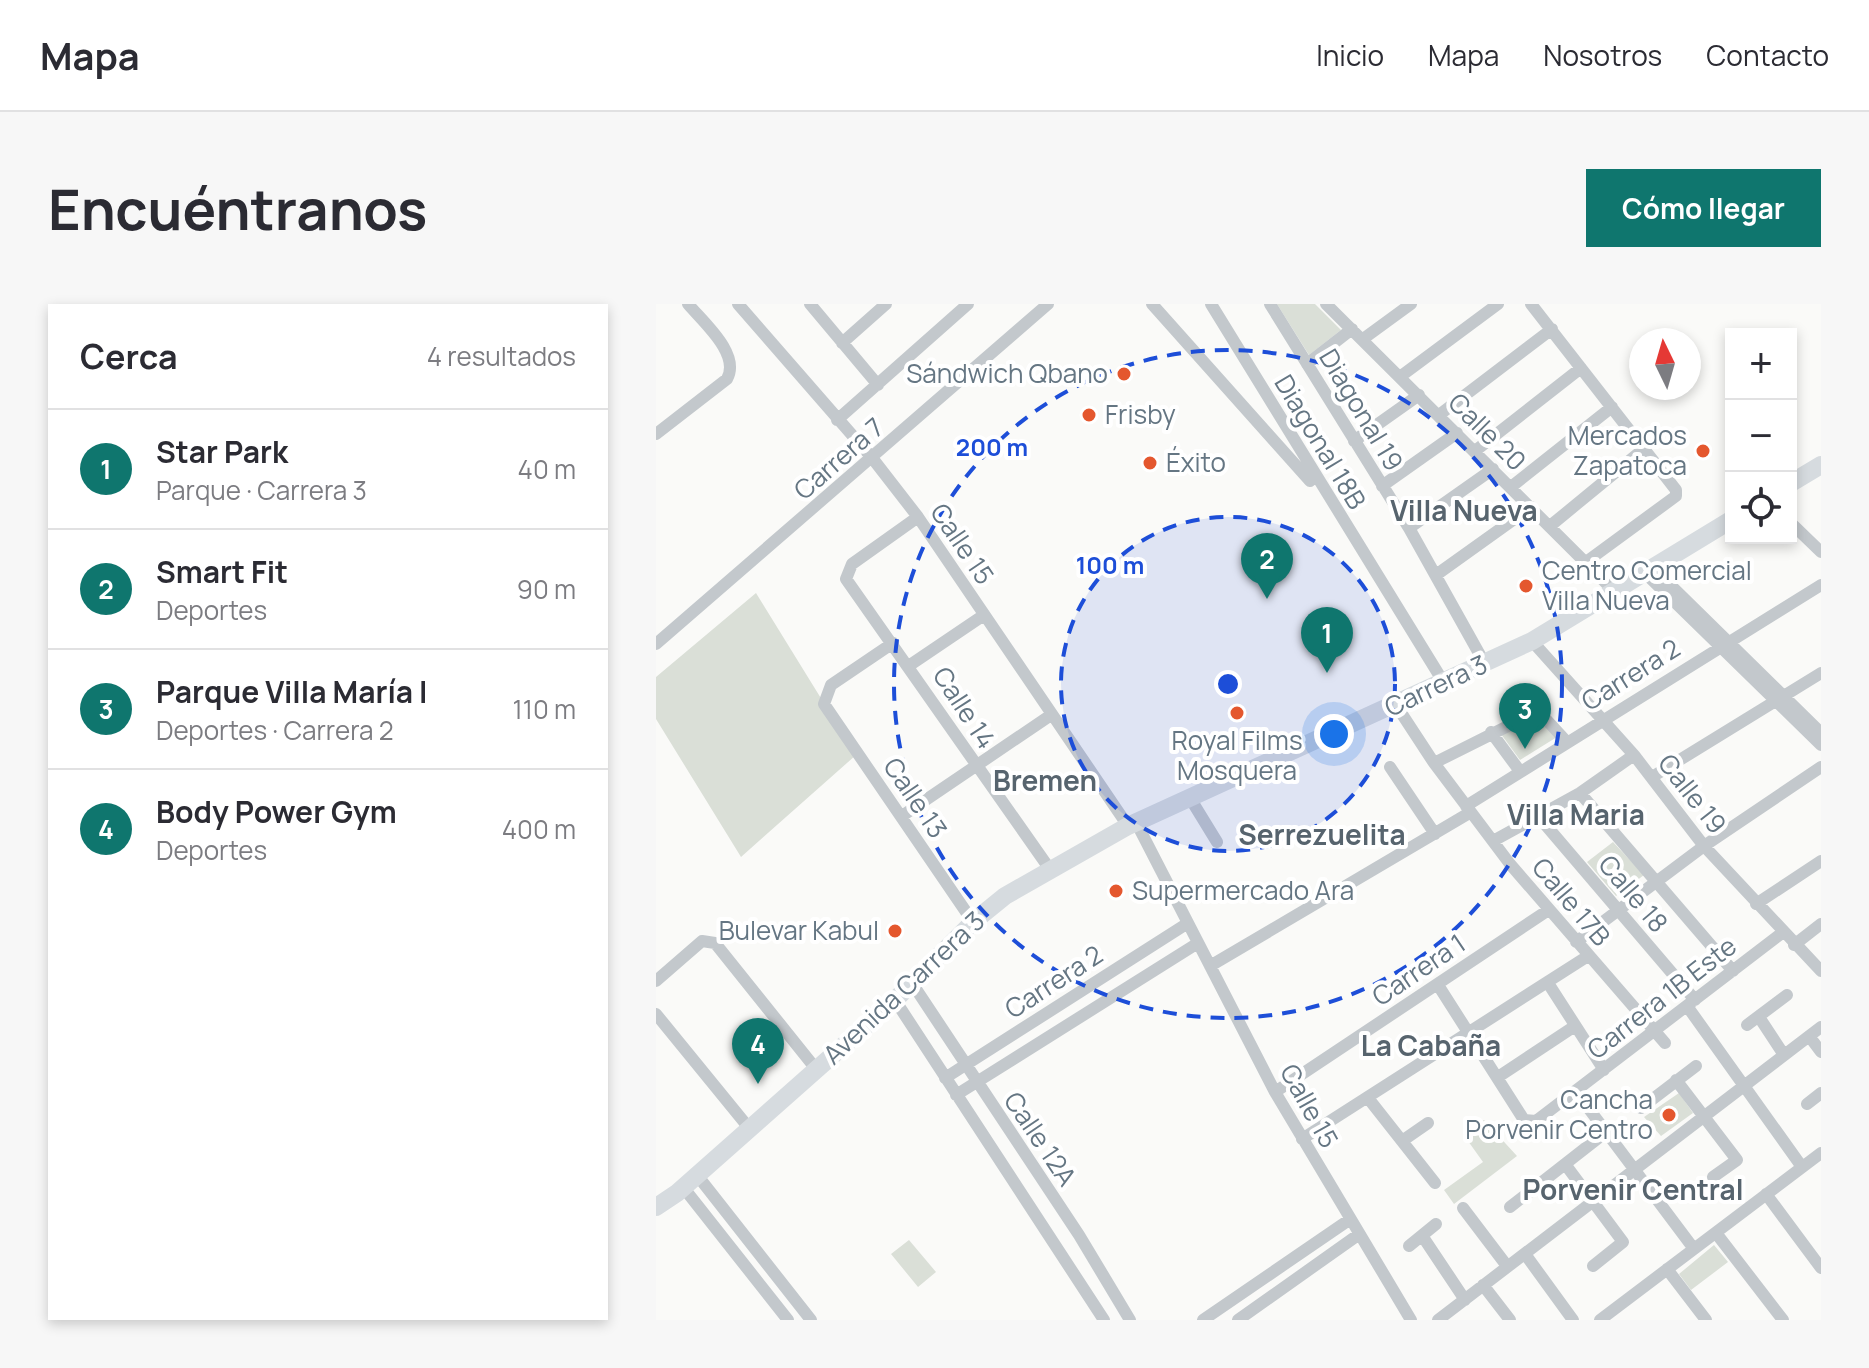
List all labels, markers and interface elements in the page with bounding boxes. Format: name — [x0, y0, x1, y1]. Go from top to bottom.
text: Mapa — [40, 29, 140, 81]
text: Inicio — [1316, 36, 1384, 74]
text: Mapa — [1428, 36, 1499, 74]
text: Nosotros — [1543, 36, 1662, 74]
text: Contacto — [1706, 36, 1829, 74]
button: Cómo llegar — [1586, 169, 1821, 247]
text: Encuéntranos — [48, 170, 427, 247]
north arrow — [1629, 328, 1701, 400]
map controls — [1725, 328, 1797, 544]
button: + — [1725, 328, 1797, 400]
text: Cerca — [80, 333, 178, 379]
text: 4 resultados — [427, 338, 576, 374]
street label: Diagonal 19 — [1311, 342, 1412, 477]
place label: Sándwich Qbano — [906, 355, 1108, 391]
marker: Sándwich Qbano — [1115, 365, 1133, 383]
street label: Diagonal 18B — [1267, 367, 1375, 516]
street label: Calle 20 — [1441, 385, 1534, 478]
place label: Frisby — [1105, 396, 1176, 432]
button: − — [1725, 400, 1797, 472]
marker: Frisby — [1080, 406, 1098, 424]
street label: Carrera 7 — [786, 409, 891, 507]
place label: Mercados Zapatoca — [1568, 417, 1687, 483]
text: 200 m — [956, 430, 1028, 463]
text: Star Park — [156, 431, 288, 472]
marker: Mercados Zapatoca — [1694, 442, 1712, 460]
place label: Éxito — [1166, 444, 1226, 480]
text: 1 — [100, 451, 112, 487]
text: 40 m — [518, 451, 576, 487]
marker: Éxito — [1141, 454, 1159, 472]
text: Parque · Carrera 3 — [156, 472, 367, 508]
button: locate — [1725, 472, 1797, 544]
district label: Villa Nueva — [1390, 491, 1538, 529]
street label: Calle 15 — [923, 496, 1003, 591]
pin: 2 — [1241, 533, 1293, 599]
text: 100 m — [1076, 548, 1144, 581]
text: Smart Fit — [156, 551, 288, 592]
place label: Centro Comercial Villa Nueva — [1542, 552, 1752, 618]
text: 2 — [98, 571, 114, 607]
text: 90 m — [517, 571, 576, 607]
marker: Centro Comercial Villa Nueva — [1517, 577, 1535, 595]
text: Deportes — [156, 592, 267, 628]
pin: 1 — [1301, 607, 1353, 673]
street label: Carrera 2 — [1574, 630, 1687, 719]
street label: Carrera 3 — [1378, 646, 1493, 725]
street label: Calle 14 — [925, 659, 1005, 755]
centre of rings — [1214, 670, 1242, 698]
text: Parque Villa María I — [156, 671, 428, 712]
pin: 3 — [1499, 683, 1551, 749]
text: 3 — [98, 691, 114, 727]
text: 110 m — [513, 691, 576, 727]
marker: Royal Films Mosquera — [1228, 704, 1246, 722]
text: Deportes · Carrera 2 — [156, 712, 393, 748]
your location — [1314, 714, 1354, 754]
place label: Royal Films Mosquera — [1171, 722, 1303, 788]
street label: Calle 19 — [1650, 746, 1735, 841]
street label: Calle 13 — [876, 750, 956, 845]
district label: Bremen — [993, 761, 1097, 799]
text: Body Power Gym — [156, 791, 397, 832]
district label: Villa Maria — [1507, 795, 1645, 833]
text: 4 — [98, 811, 114, 847]
text: 400 m — [502, 811, 576, 847]
district label: Serrezuelita — [1238, 815, 1406, 853]
text: Deportes — [156, 832, 267, 868]
street label: Calle 18 — [1591, 847, 1677, 940]
street label: Calle 17B — [1524, 850, 1619, 953]
place label: Supermercado Ara — [1132, 872, 1354, 908]
marker: Supermercado Ara — [1107, 882, 1125, 900]
street label: Avenida Carrera 3 — [815, 903, 992, 1072]
place label: Bulevar Kabul — [719, 912, 879, 948]
marker: Bulevar Kabul — [886, 922, 904, 940]
street label: Carrera 1 — [1365, 925, 1472, 1014]
street label: Carrera 1B Este — [1579, 928, 1743, 1067]
street label: Carrera 2 — [998, 936, 1109, 1026]
pin: 4 — [732, 1018, 784, 1084]
district label: La Cabaña — [1361, 1026, 1501, 1064]
street label: Calle 15 — [1272, 1057, 1348, 1154]
place label: Cancha Porvenir Centro — [1465, 1081, 1653, 1147]
street label: Calle 12A — [996, 1084, 1086, 1193]
marker: Cancha Porvenir Centro — [1660, 1106, 1678, 1124]
district label: Porvenir Central — [1522, 1170, 1744, 1208]

